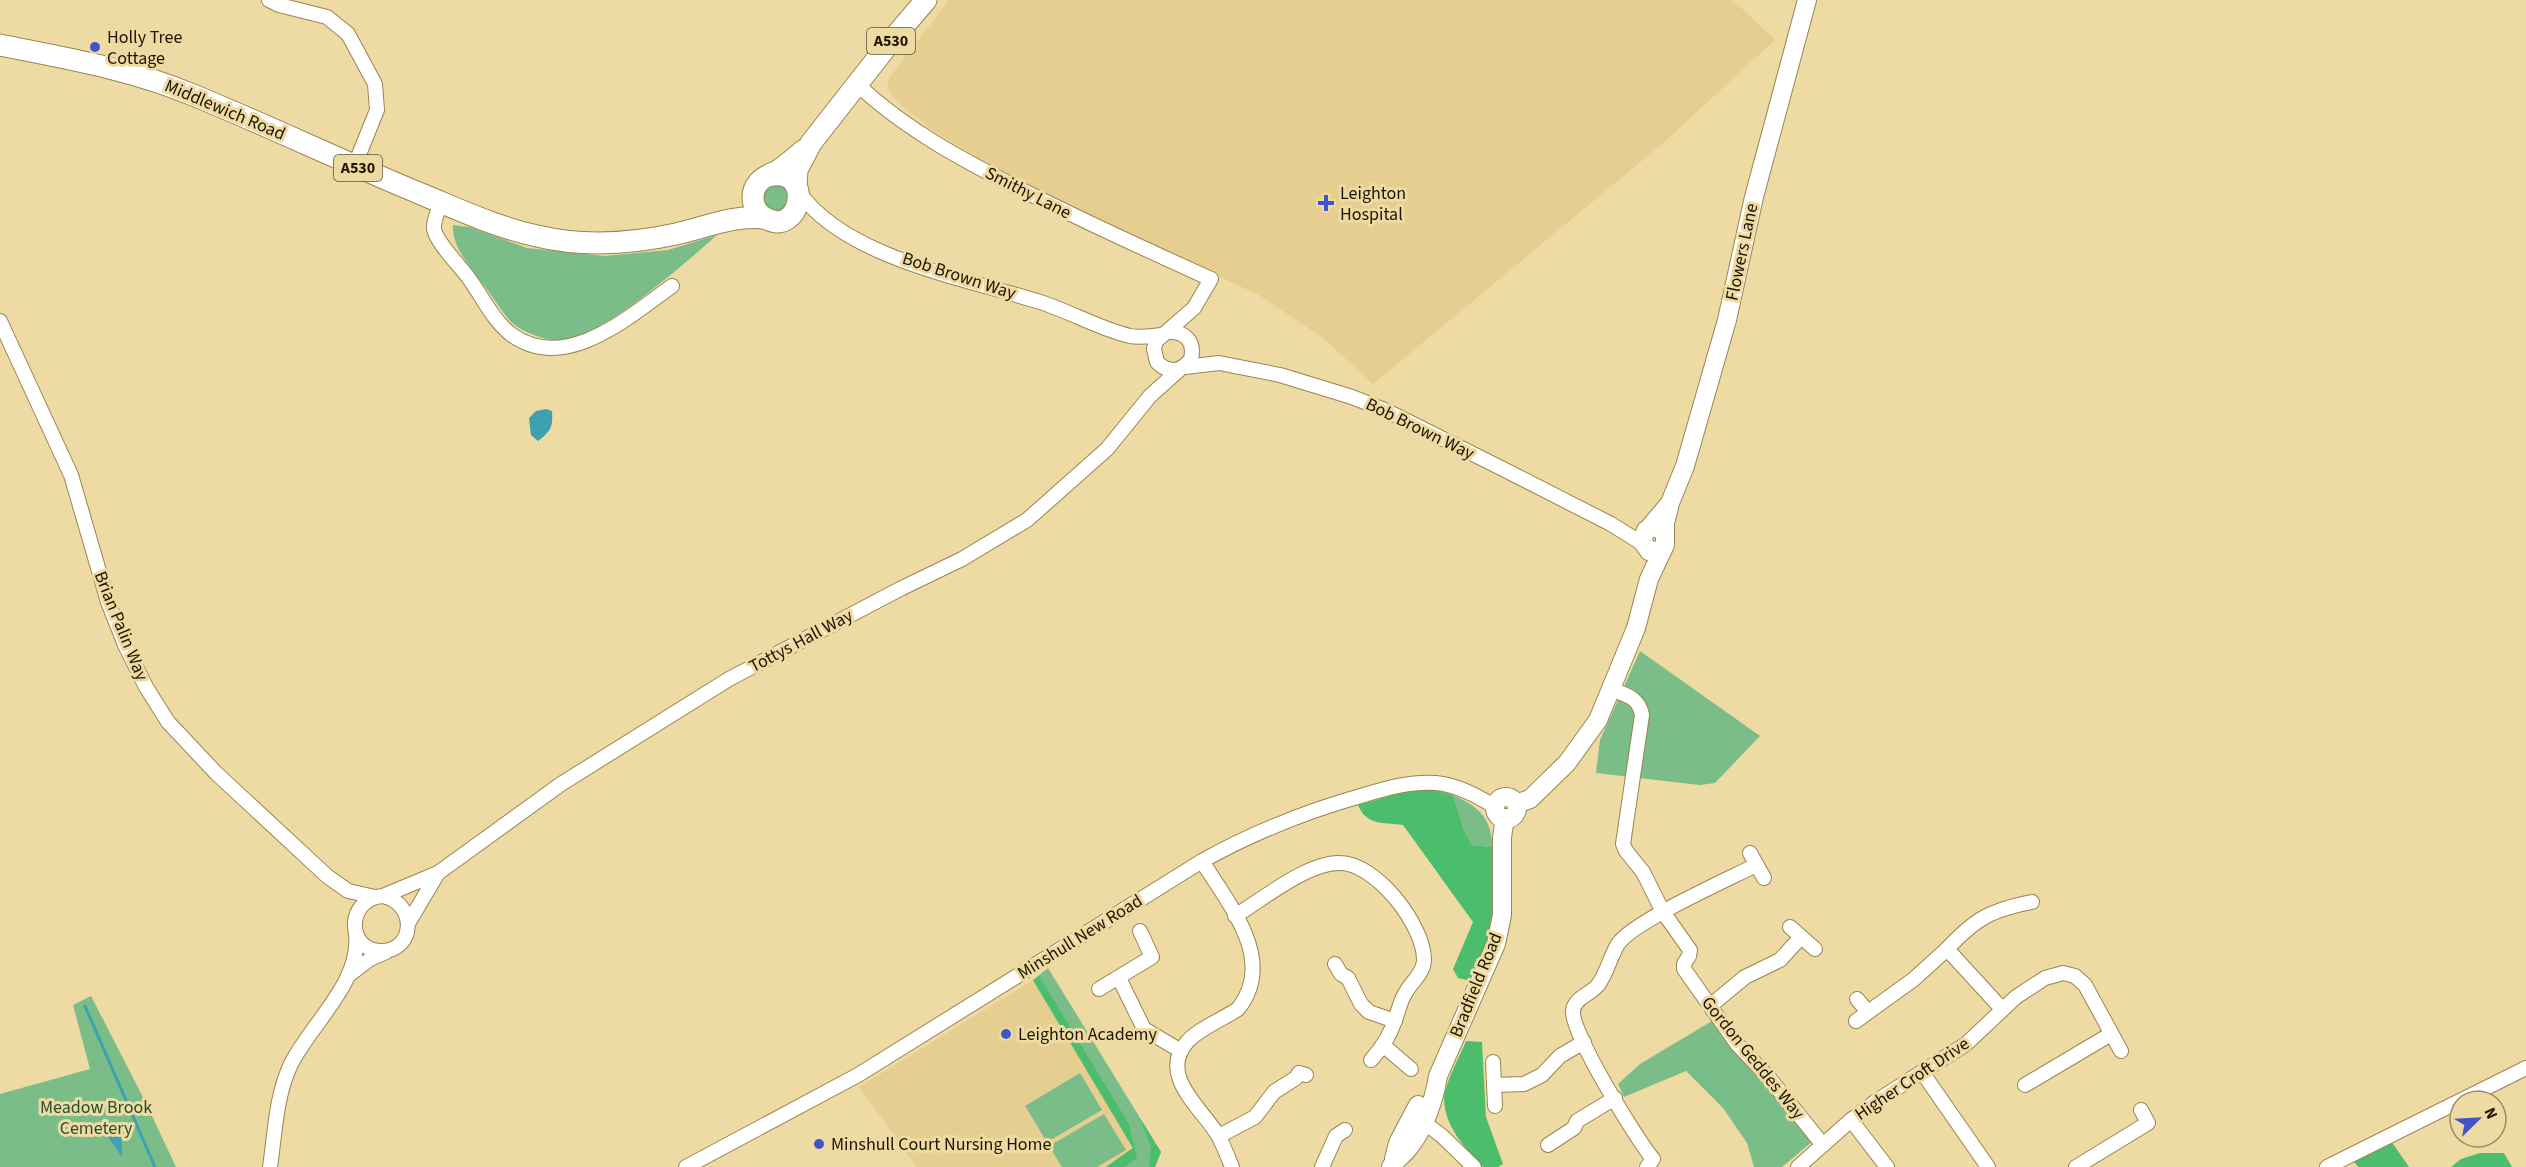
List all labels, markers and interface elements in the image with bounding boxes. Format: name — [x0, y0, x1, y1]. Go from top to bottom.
place label: Holly Tree Cottage — [107, 25, 182, 71]
road number: A530 — [867, 28, 915, 54]
marker: Holly Tree Cottage — [88, 40, 102, 54]
street label: Middlewich Road — [161, 73, 289, 147]
road number: A530 — [334, 155, 382, 181]
street label: Smithy Lane — [981, 161, 1075, 225]
place label: Leighton Hospital — [1340, 181, 1406, 227]
marker: Leighton Hospital — [1317, 194, 1335, 212]
street label: Flowers Lane — [1719, 201, 1765, 303]
street label: Bob Brown Way — [899, 246, 1020, 306]
street label: Bob Brown Way — [1362, 392, 1479, 466]
street label: Brian Palin Way — [88, 568, 155, 685]
street label: Tottys Hall Way — [745, 603, 858, 679]
street label: Minshull New Road — [1013, 888, 1147, 986]
street label: Bradfield Road — [1444, 929, 1508, 1041]
street label: Gordon Geddes Way — [1696, 991, 1811, 1125]
place label: Leighton Academy — [1018, 1022, 1158, 1047]
marker: Leighton Academy — [999, 1027, 1013, 1041]
street label: Higher Croft Drive — [1850, 1031, 1974, 1127]
north arrow — [2448, 1089, 2508, 1149]
park label: Meadow Brook Cemetery — [40, 1095, 152, 1141]
text: N — [2479, 1104, 2503, 1123]
place label: Minshull Court Nursing Home — [831, 1132, 1052, 1157]
marker: Minshull Court Nursing Home — [812, 1137, 826, 1151]

